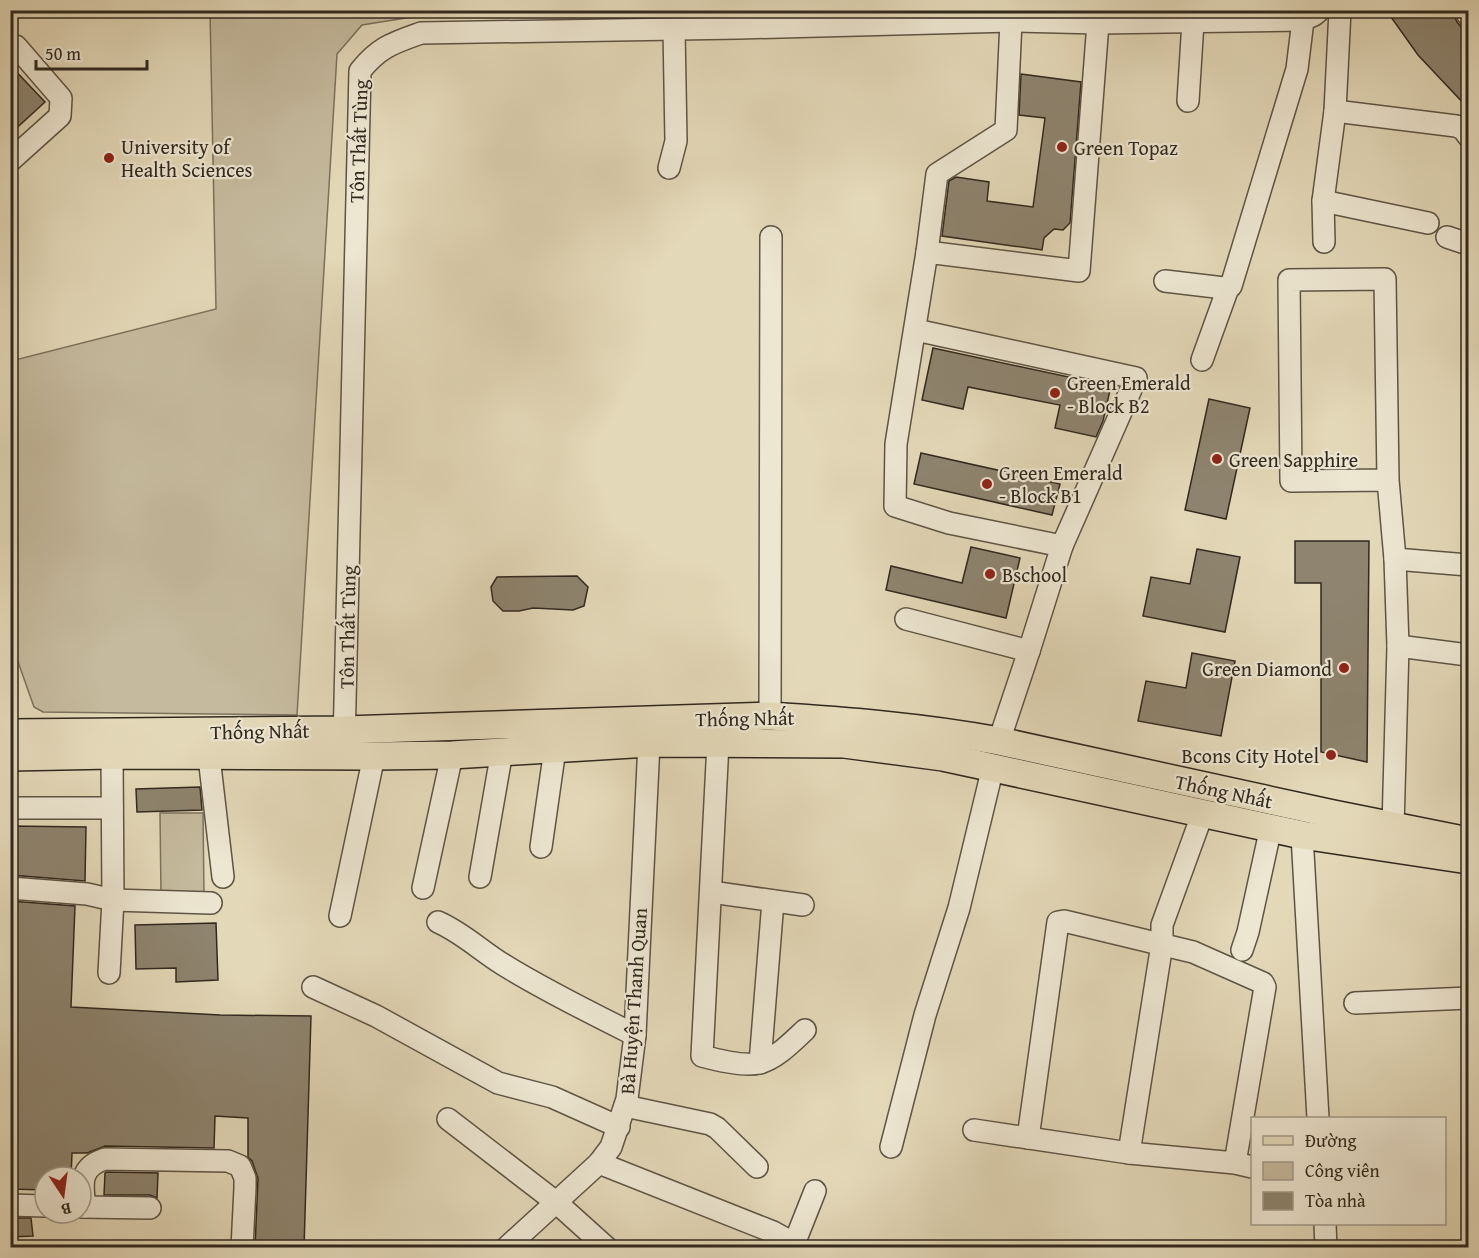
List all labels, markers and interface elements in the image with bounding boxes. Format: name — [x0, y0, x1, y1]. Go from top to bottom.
scale bar — [36, 33, 147, 71]
text: 50 m — [45, 40, 81, 67]
street label: Tôn Thất Tùng — [341, 79, 375, 203]
place label: University of Health Sciences — [121, 132, 253, 184]
place label: Green Topaz — [1074, 133, 1178, 162]
marker: Green Topaz — [1055, 140, 1069, 154]
marker: University of Health Sciences — [102, 151, 116, 165]
place label: Green Emerald - Block B2 — [1067, 368, 1191, 420]
marker: Green Emerald - Block B2 — [1048, 386, 1062, 400]
place label: Green Sapphire — [1229, 445, 1358, 474]
marker: Green Sapphire — [1210, 452, 1224, 466]
place label: Green Emerald - Block B1 — [999, 458, 1123, 510]
marker: Green Emerald - Block B1 — [980, 477, 994, 491]
place label: Bschool — [1002, 560, 1067, 589]
street label: Tôn Thất Tùng — [331, 565, 363, 689]
marker: Bschool — [983, 567, 997, 581]
place label: Green Diamond — [1202, 654, 1332, 683]
marker: Green Diamond — [1337, 661, 1351, 675]
street label: Thống Nhất — [695, 703, 795, 733]
street label: Thống Nhất — [210, 716, 310, 746]
place label: Bcons City Hotel — [1182, 741, 1319, 770]
marker: Bcons City Hotel — [1324, 748, 1338, 762]
street label: Thống Nhất — [1173, 767, 1275, 815]
street label: Bà Huyện Thanh Quan — [612, 907, 654, 1095]
legend — [1251, 1117, 1446, 1225]
text: Đường — [1305, 1127, 1356, 1154]
text: Công viên — [1305, 1157, 1380, 1184]
north arrow — [33, 1165, 93, 1225]
text: Tòa nhà — [1305, 1187, 1366, 1214]
text: B — [59, 1197, 74, 1222]

